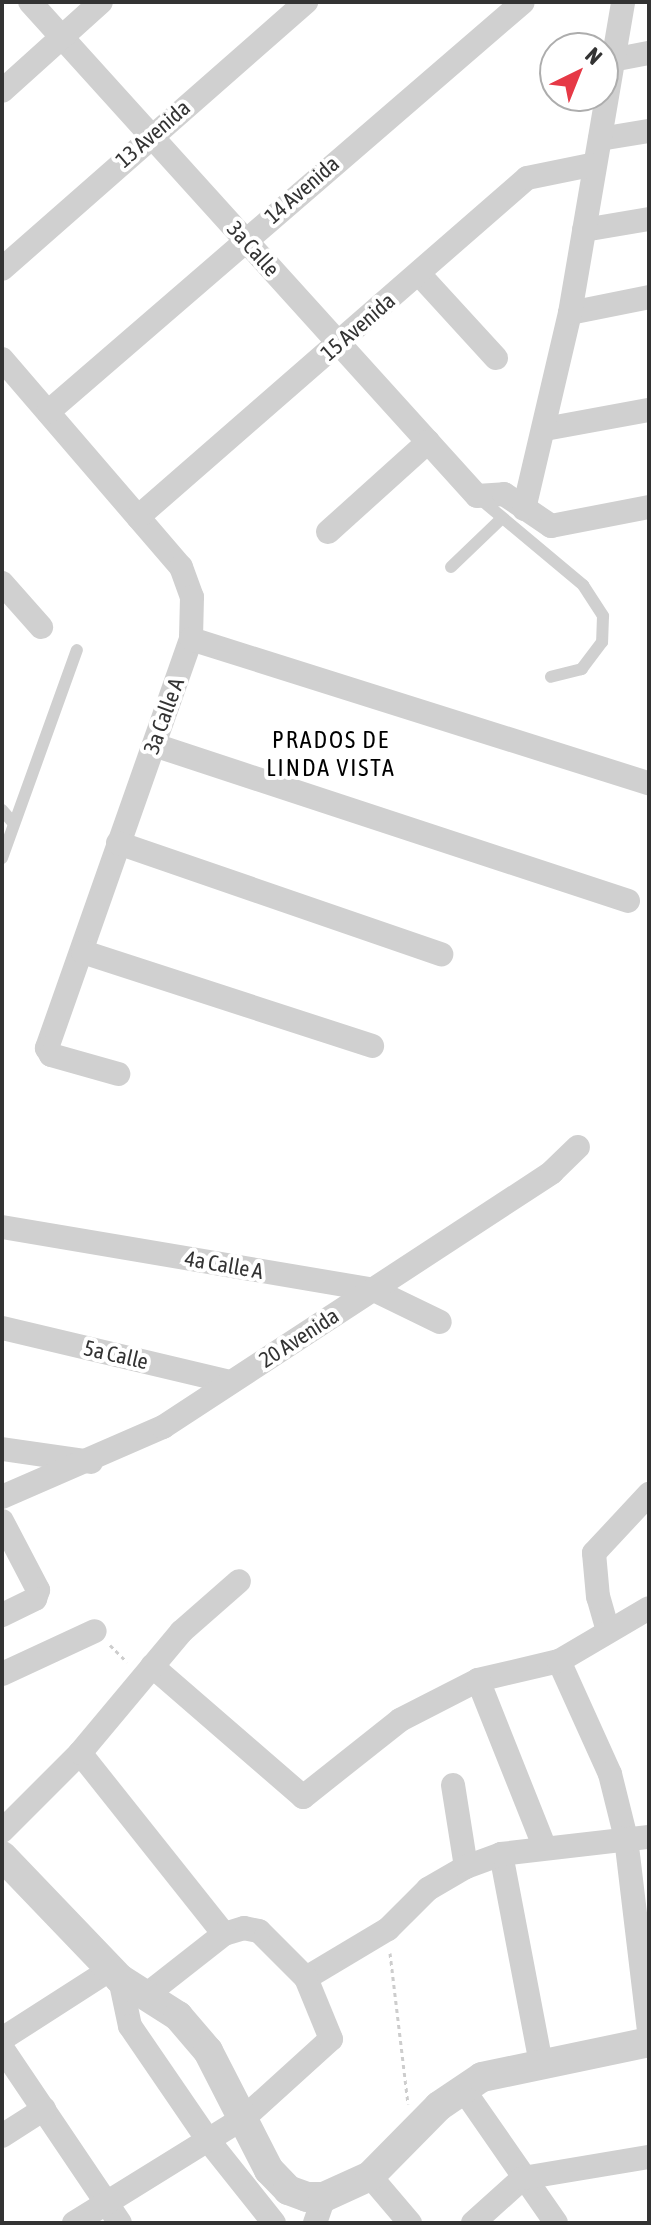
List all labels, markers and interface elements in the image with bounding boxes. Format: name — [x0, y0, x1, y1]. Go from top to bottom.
north arrow — [539, 32, 619, 112]
text: N — [580, 42, 608, 70]
street label: 13 Avenida — [110, 95, 196, 173]
street label: 14 Avenida — [259, 151, 345, 229]
street label: 3a Calle — [221, 216, 285, 282]
street label: 15 Avenida — [315, 288, 401, 366]
street label: 3a Calle A — [138, 674, 190, 758]
district label: PRADOS DE LINDA VISTA — [266, 726, 396, 782]
street label: 4a Calle A — [183, 1245, 265, 1285]
street label: 20 Avenida — [254, 1303, 344, 1373]
street label: 5a Calle — [81, 1335, 151, 1375]

